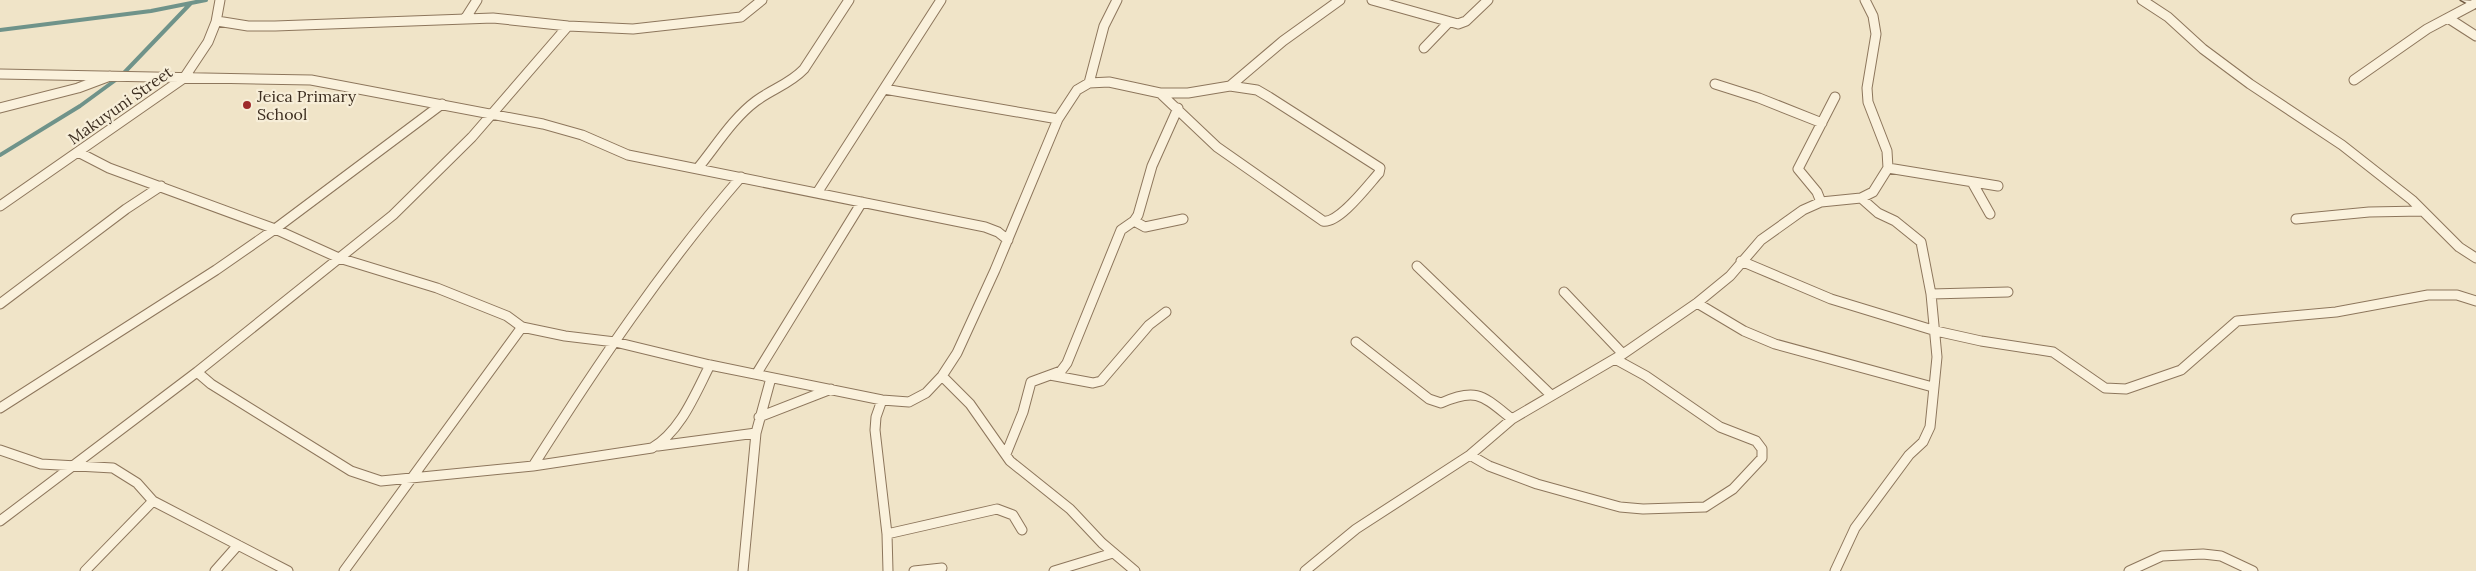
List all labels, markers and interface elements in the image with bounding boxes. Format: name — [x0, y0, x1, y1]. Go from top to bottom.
street label: Makuyuni Street — [64, 61, 177, 148]
place label: Jeica Primary School — [256, 86, 357, 124]
marker: Jeica Primary School — [241, 99, 253, 111]

